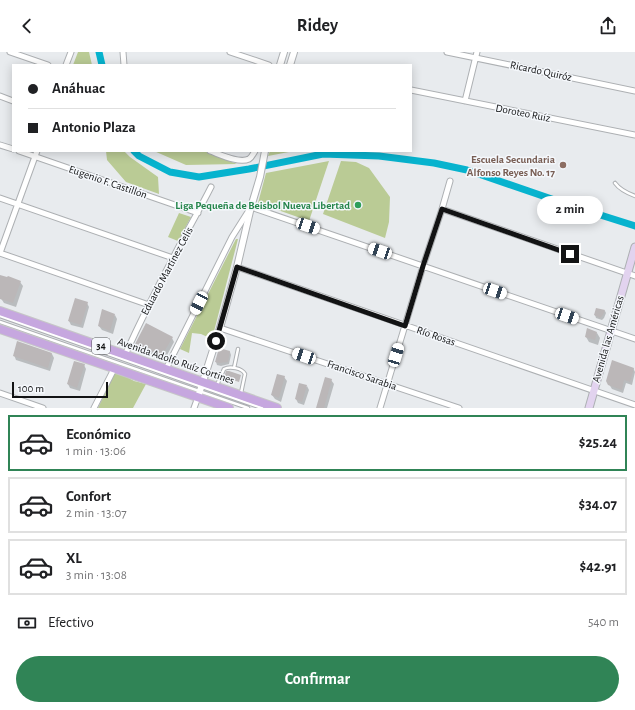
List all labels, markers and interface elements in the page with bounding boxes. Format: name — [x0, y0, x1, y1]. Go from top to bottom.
icon: back — [16, 15, 38, 37]
icon: share — [597, 15, 619, 37]
text: Ridey — [297, 17, 338, 35]
street label: Ricardo Quiróz — [509, 59, 573, 83]
text: Anáhuac — [52, 81, 105, 96]
street label: Doroteo Ruíz — [495, 102, 552, 124]
text: Antonio Plaza — [52, 120, 136, 135]
place label: Escuela Secundaria Alfonso Reyes No. 17 — [467, 154, 556, 178]
marker: Escuela Secundaria Alfonso Reyes No. 17 — [558, 160, 568, 170]
street label: Eugenio F. Castillón — [67, 163, 149, 201]
callout: 2 min — [537, 196, 603, 224]
place label: Liga Pequeña de Beisbol Nueva Libertad — [175, 200, 350, 211]
marker: Liga Pequeña de Beisbol Nueva Libertad — [353, 200, 363, 210]
text: 2 min — [556, 203, 584, 216]
car — [295, 216, 321, 236]
street label: Eduardo Martínez Celis — [139, 225, 195, 317]
car — [367, 241, 393, 261]
route end — [561, 245, 579, 263]
car — [482, 281, 508, 301]
car — [188, 290, 210, 316]
street label: Avenida las Américas — [590, 294, 626, 384]
car — [554, 306, 580, 326]
street label: Río Rosas — [415, 324, 457, 348]
route start — [207, 332, 225, 350]
street label: Avenida Adolfo Ruíz Cortines — [116, 336, 236, 386]
road number: 34 — [92, 338, 110, 354]
car — [387, 342, 405, 368]
car — [291, 346, 317, 366]
street label: Francisco Sarabia — [326, 358, 398, 392]
scale bar — [12, 380, 108, 399]
text: 100 m — [18, 383, 44, 394]
icon: car — [18, 425, 54, 461]
text: Económico — [66, 427, 131, 442]
text: $25.24 — [579, 435, 617, 450]
text: 1 min · 13:06 — [66, 445, 126, 458]
icon: car — [18, 487, 54, 523]
text: Confort — [66, 489, 111, 504]
text: $34.07 — [579, 497, 617, 512]
text: 2 min · 13:07 — [66, 507, 127, 520]
icon: car — [18, 549, 54, 585]
text: XL — [66, 551, 82, 566]
text: $42.91 — [580, 559, 617, 574]
text: 3 min · 13:08 — [66, 569, 127, 582]
icon: cash — [16, 612, 38, 634]
text: Efectivo — [48, 615, 94, 630]
text: 540 m — [588, 616, 619, 629]
button: Confirmar — [16, 656, 619, 702]

